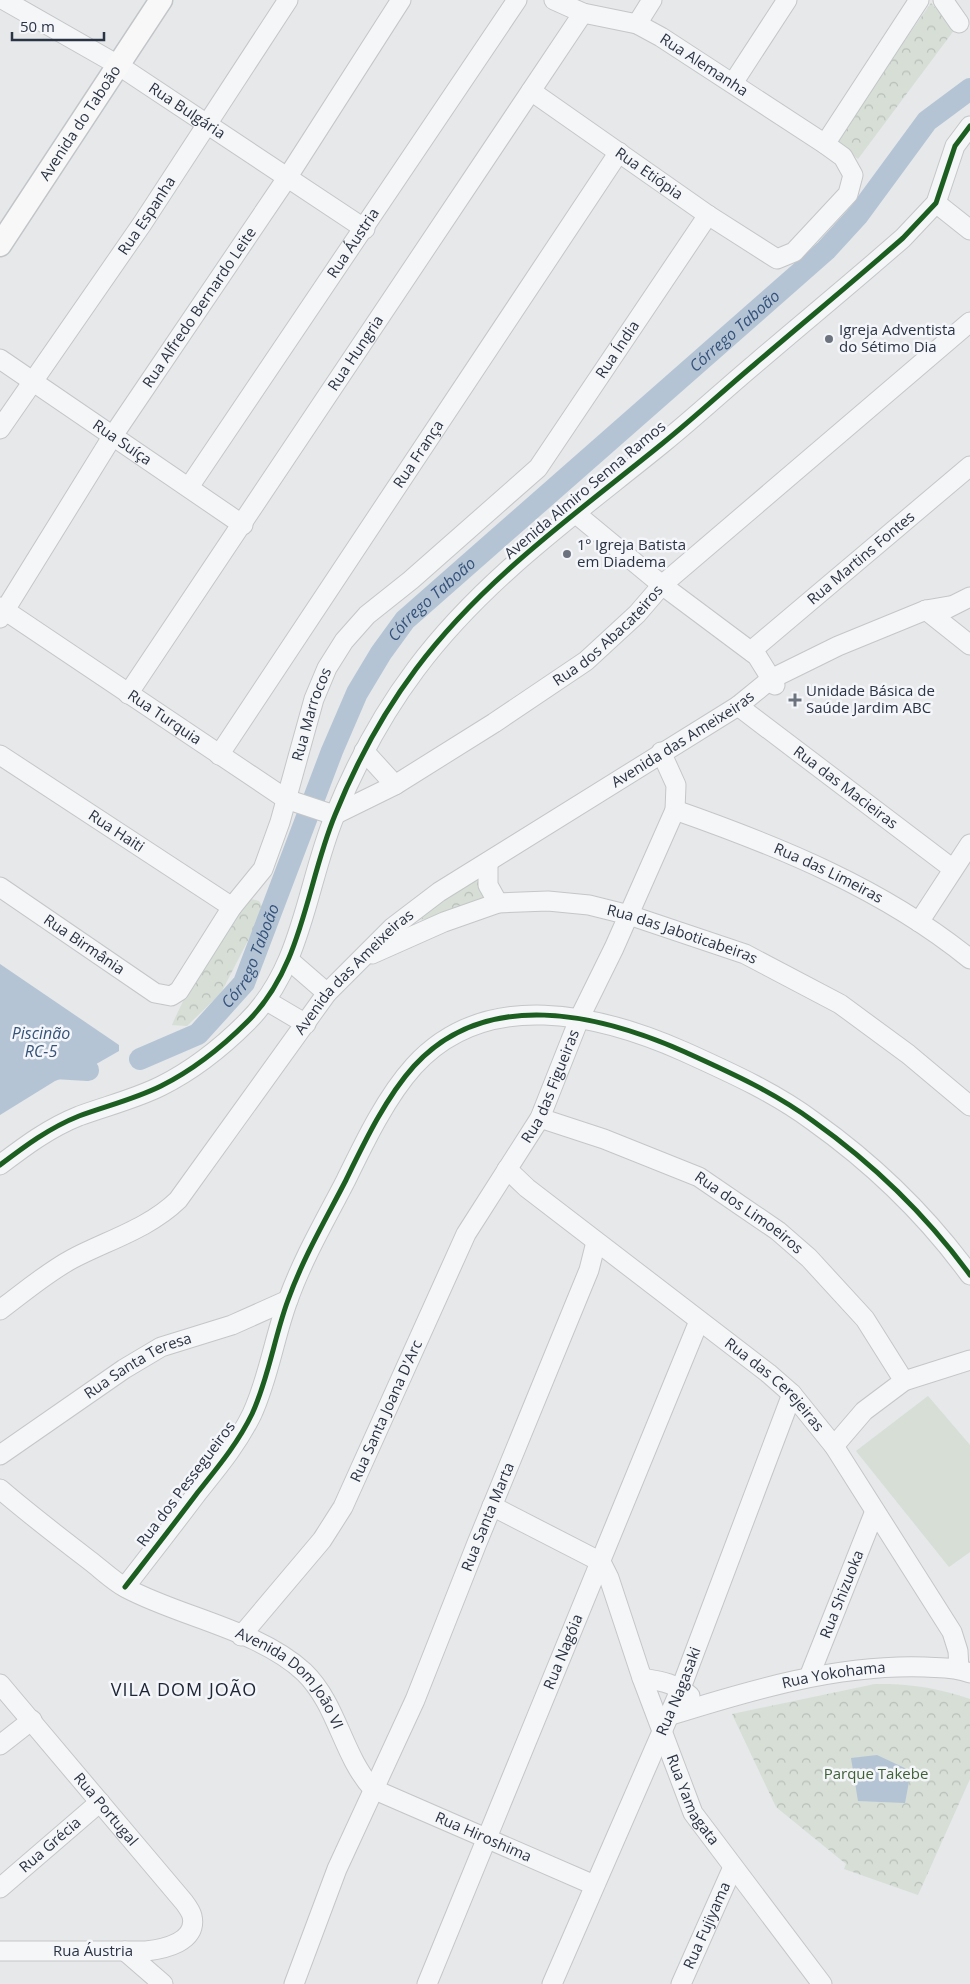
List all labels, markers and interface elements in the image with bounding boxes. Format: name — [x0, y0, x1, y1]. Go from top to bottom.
scale bar — [12, 10, 105, 42]
text: 50 m — [20, 16, 55, 36]
street label: Rua Alemanha — [657, 28, 752, 100]
street label: Avenida do Taboão — [34, 61, 125, 184]
street label: Rua Bulgária — [145, 77, 230, 143]
street label: Rua Etiópia — [612, 142, 687, 204]
street label: Rua Espanha — [113, 172, 180, 258]
street label: Rua Áustria — [322, 204, 383, 281]
street label: Rua Alfredo Bernardo Leite — [137, 223, 260, 391]
water label: Córrego Taboão — [684, 285, 784, 376]
street label: Rua Hungria — [323, 311, 387, 394]
street label: Rua Índia — [590, 316, 643, 382]
place label: Igreja Adventista do Sétimo Dia — [839, 319, 956, 356]
marker: Igreja Adventista do Sétimo Dia — [823, 333, 835, 345]
street label: Rua Suíça — [89, 414, 156, 469]
street label: Rua França — [388, 416, 448, 492]
street label: Avenida Almiro Senna Ramos — [500, 416, 669, 563]
street label: Rua Martins Fontes — [802, 506, 918, 609]
place label: 1º Igreja Batista em Diadema — [577, 534, 686, 571]
marker: 1º Igreja Batista em Diadema — [561, 548, 573, 560]
water label: Córrego Taboão — [382, 552, 480, 645]
street label: Rua dos Abacateiros — [548, 580, 667, 690]
street label: Rua Marrocos — [286, 664, 335, 763]
place label: Unidade Básica de Saúde Jardim ABC — [806, 680, 935, 717]
street label: Rua Turquia — [124, 685, 206, 748]
street label: Avenida das Ameixeiras — [607, 686, 758, 792]
marker: Unidade Básica de Saúde Jardim ABC — [788, 693, 802, 707]
street label: Rua das Macieiras — [790, 741, 902, 833]
street label: Rua Haiti — [85, 805, 149, 856]
street label: Rua das Limeiras — [771, 838, 887, 907]
street label: Rua das Jaboticabeiras — [605, 899, 762, 968]
water label: Córrego Taboão — [216, 900, 284, 1012]
street label: Avenida das Ameixeiras — [289, 904, 417, 1038]
street label: Rua Birmânia — [40, 909, 129, 979]
water label: Piscinão RC-5 — [12, 1022, 70, 1062]
street label: Rua das Figueiras — [516, 1026, 583, 1146]
street label: Rua dos Limoeiros — [691, 1166, 808, 1258]
street label: Rua Santa Teresa — [80, 1327, 194, 1403]
street label: Rua das Cerejeiras — [721, 1333, 829, 1435]
street label: Rua Santa Joana D'Arc — [345, 1336, 426, 1485]
street label: Rua dos Pessegueiros — [131, 1417, 239, 1550]
street label: Rua Santa Marta — [456, 1459, 518, 1574]
street label: Rua Shizuoka — [814, 1547, 868, 1641]
street label: Rua Nagóia — [538, 1611, 587, 1692]
street label: Avenida Dom João VI — [233, 1622, 349, 1732]
street label: Rua Nagasaki — [651, 1644, 705, 1738]
street label: Rua Yokohama — [780, 1657, 886, 1692]
district label: VILA DOM JOÃO — [111, 1677, 257, 1701]
street label: Rua Yamagata — [663, 1751, 725, 1849]
park label: Parque Takebe — [824, 1763, 928, 1783]
street label: Rua Portugal — [70, 1768, 143, 1849]
street label: Rua Hiroshima — [432, 1806, 535, 1866]
street label: Rua Grécia — [14, 1812, 85, 1876]
street label: Rua Fujiyama — [678, 1878, 734, 1972]
street label: Rua Áustria — [53, 1940, 133, 1960]

